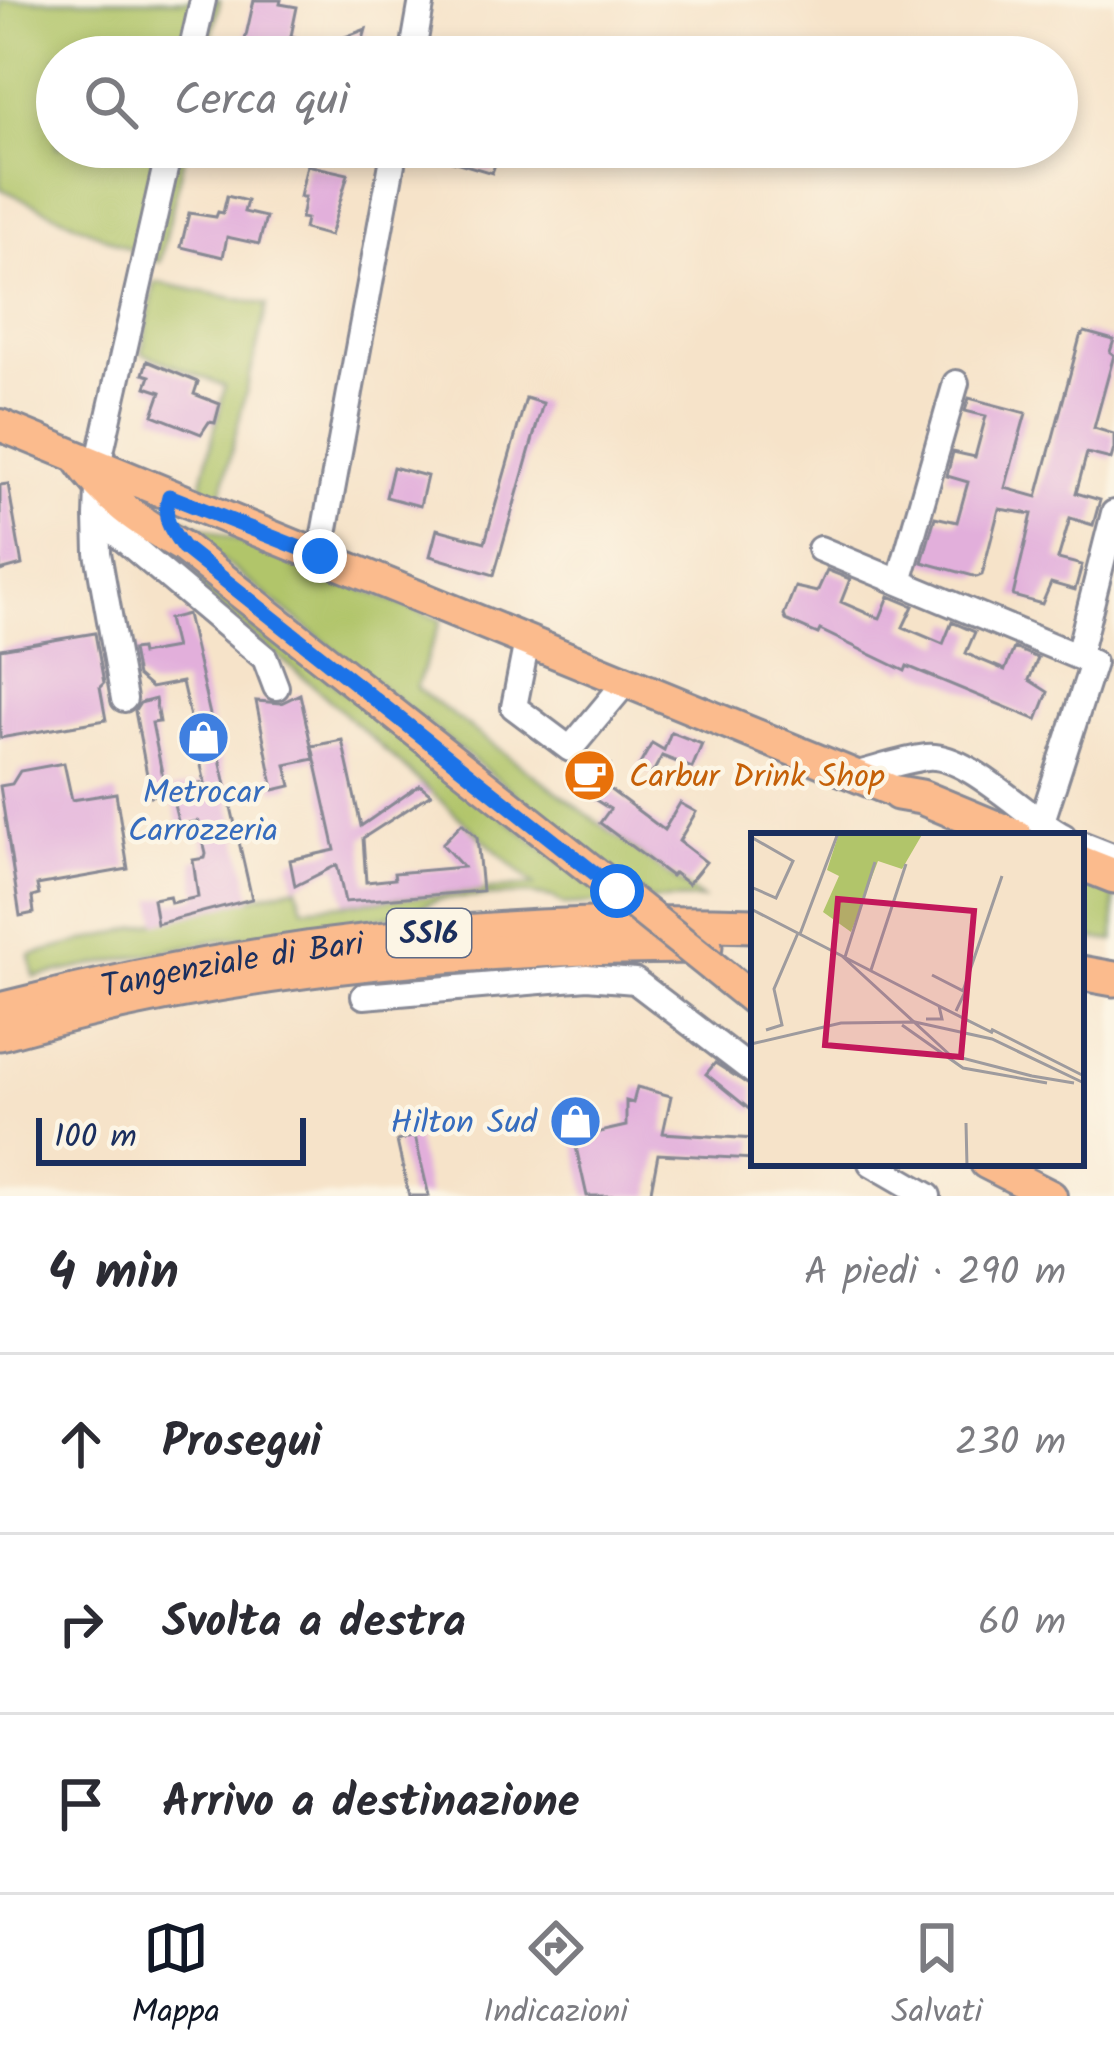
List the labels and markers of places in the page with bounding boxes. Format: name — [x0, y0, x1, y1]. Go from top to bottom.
shop icon: Metrocar Carrozzeria — [175, 709, 231, 765]
cafe icon: Carbur Drink Shop — [562, 747, 618, 803]
place label: Carbur Drink Shop — [629, 752, 885, 805]
place label: Metrocar Carrozzeria — [128, 768, 278, 859]
shop icon: Hilton Sud — [548, 1093, 604, 1149]
place label: Hilton Sud — [391, 1098, 539, 1151]

